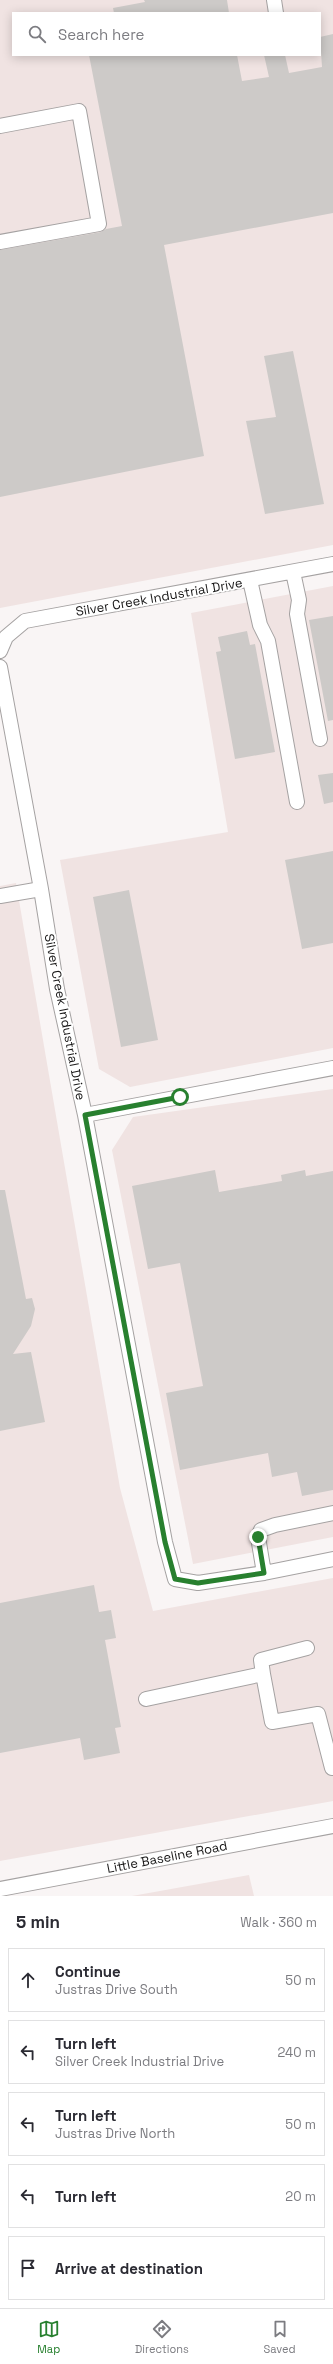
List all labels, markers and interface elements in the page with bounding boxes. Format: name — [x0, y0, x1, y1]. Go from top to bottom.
search box — [12, 12, 321, 56]
icon: search — [26, 23, 48, 45]
text: Search here — [58, 25, 144, 44]
street label: Silver Creek Industrial Drive — [74, 574, 244, 620]
street label: Silver Creek Industrial Drive — [41, 932, 89, 1102]
route start — [171, 1088, 189, 1106]
route end — [249, 1528, 267, 1546]
street label: Little Baseline Road — [105, 1837, 229, 1877]
text: 5 min — [16, 1911, 60, 1933]
text: Walk · 360 m — [240, 1914, 317, 1931]
text: Continue — [55, 1962, 121, 1981]
icon: ahead — [17, 1969, 39, 1991]
text: 50 m — [285, 1972, 316, 1989]
text: Justras Drive South — [55, 1981, 178, 1998]
text: Turn left — [55, 2034, 117, 2053]
icon: left — [17, 2041, 39, 2063]
text: 240 m — [278, 2044, 316, 2061]
text: Silver Creek Industrial Drive — [55, 2053, 224, 2070]
text: Turn left — [55, 2106, 117, 2125]
icon: left — [17, 2113, 39, 2135]
text: 50 m — [285, 2116, 316, 2133]
text: Justras Drive North — [55, 2125, 175, 2142]
icon: left — [17, 2185, 39, 2207]
text: Turn left — [55, 2187, 117, 2206]
text: 20 m — [285, 2188, 316, 2205]
icon: arrive — [17, 2257, 39, 2279]
text: Arrive at destination — [55, 2259, 203, 2278]
tab: Map — [37, 2318, 60, 2356]
tab: Directions — [135, 2318, 189, 2356]
tab: Saved — [264, 2318, 296, 2356]

